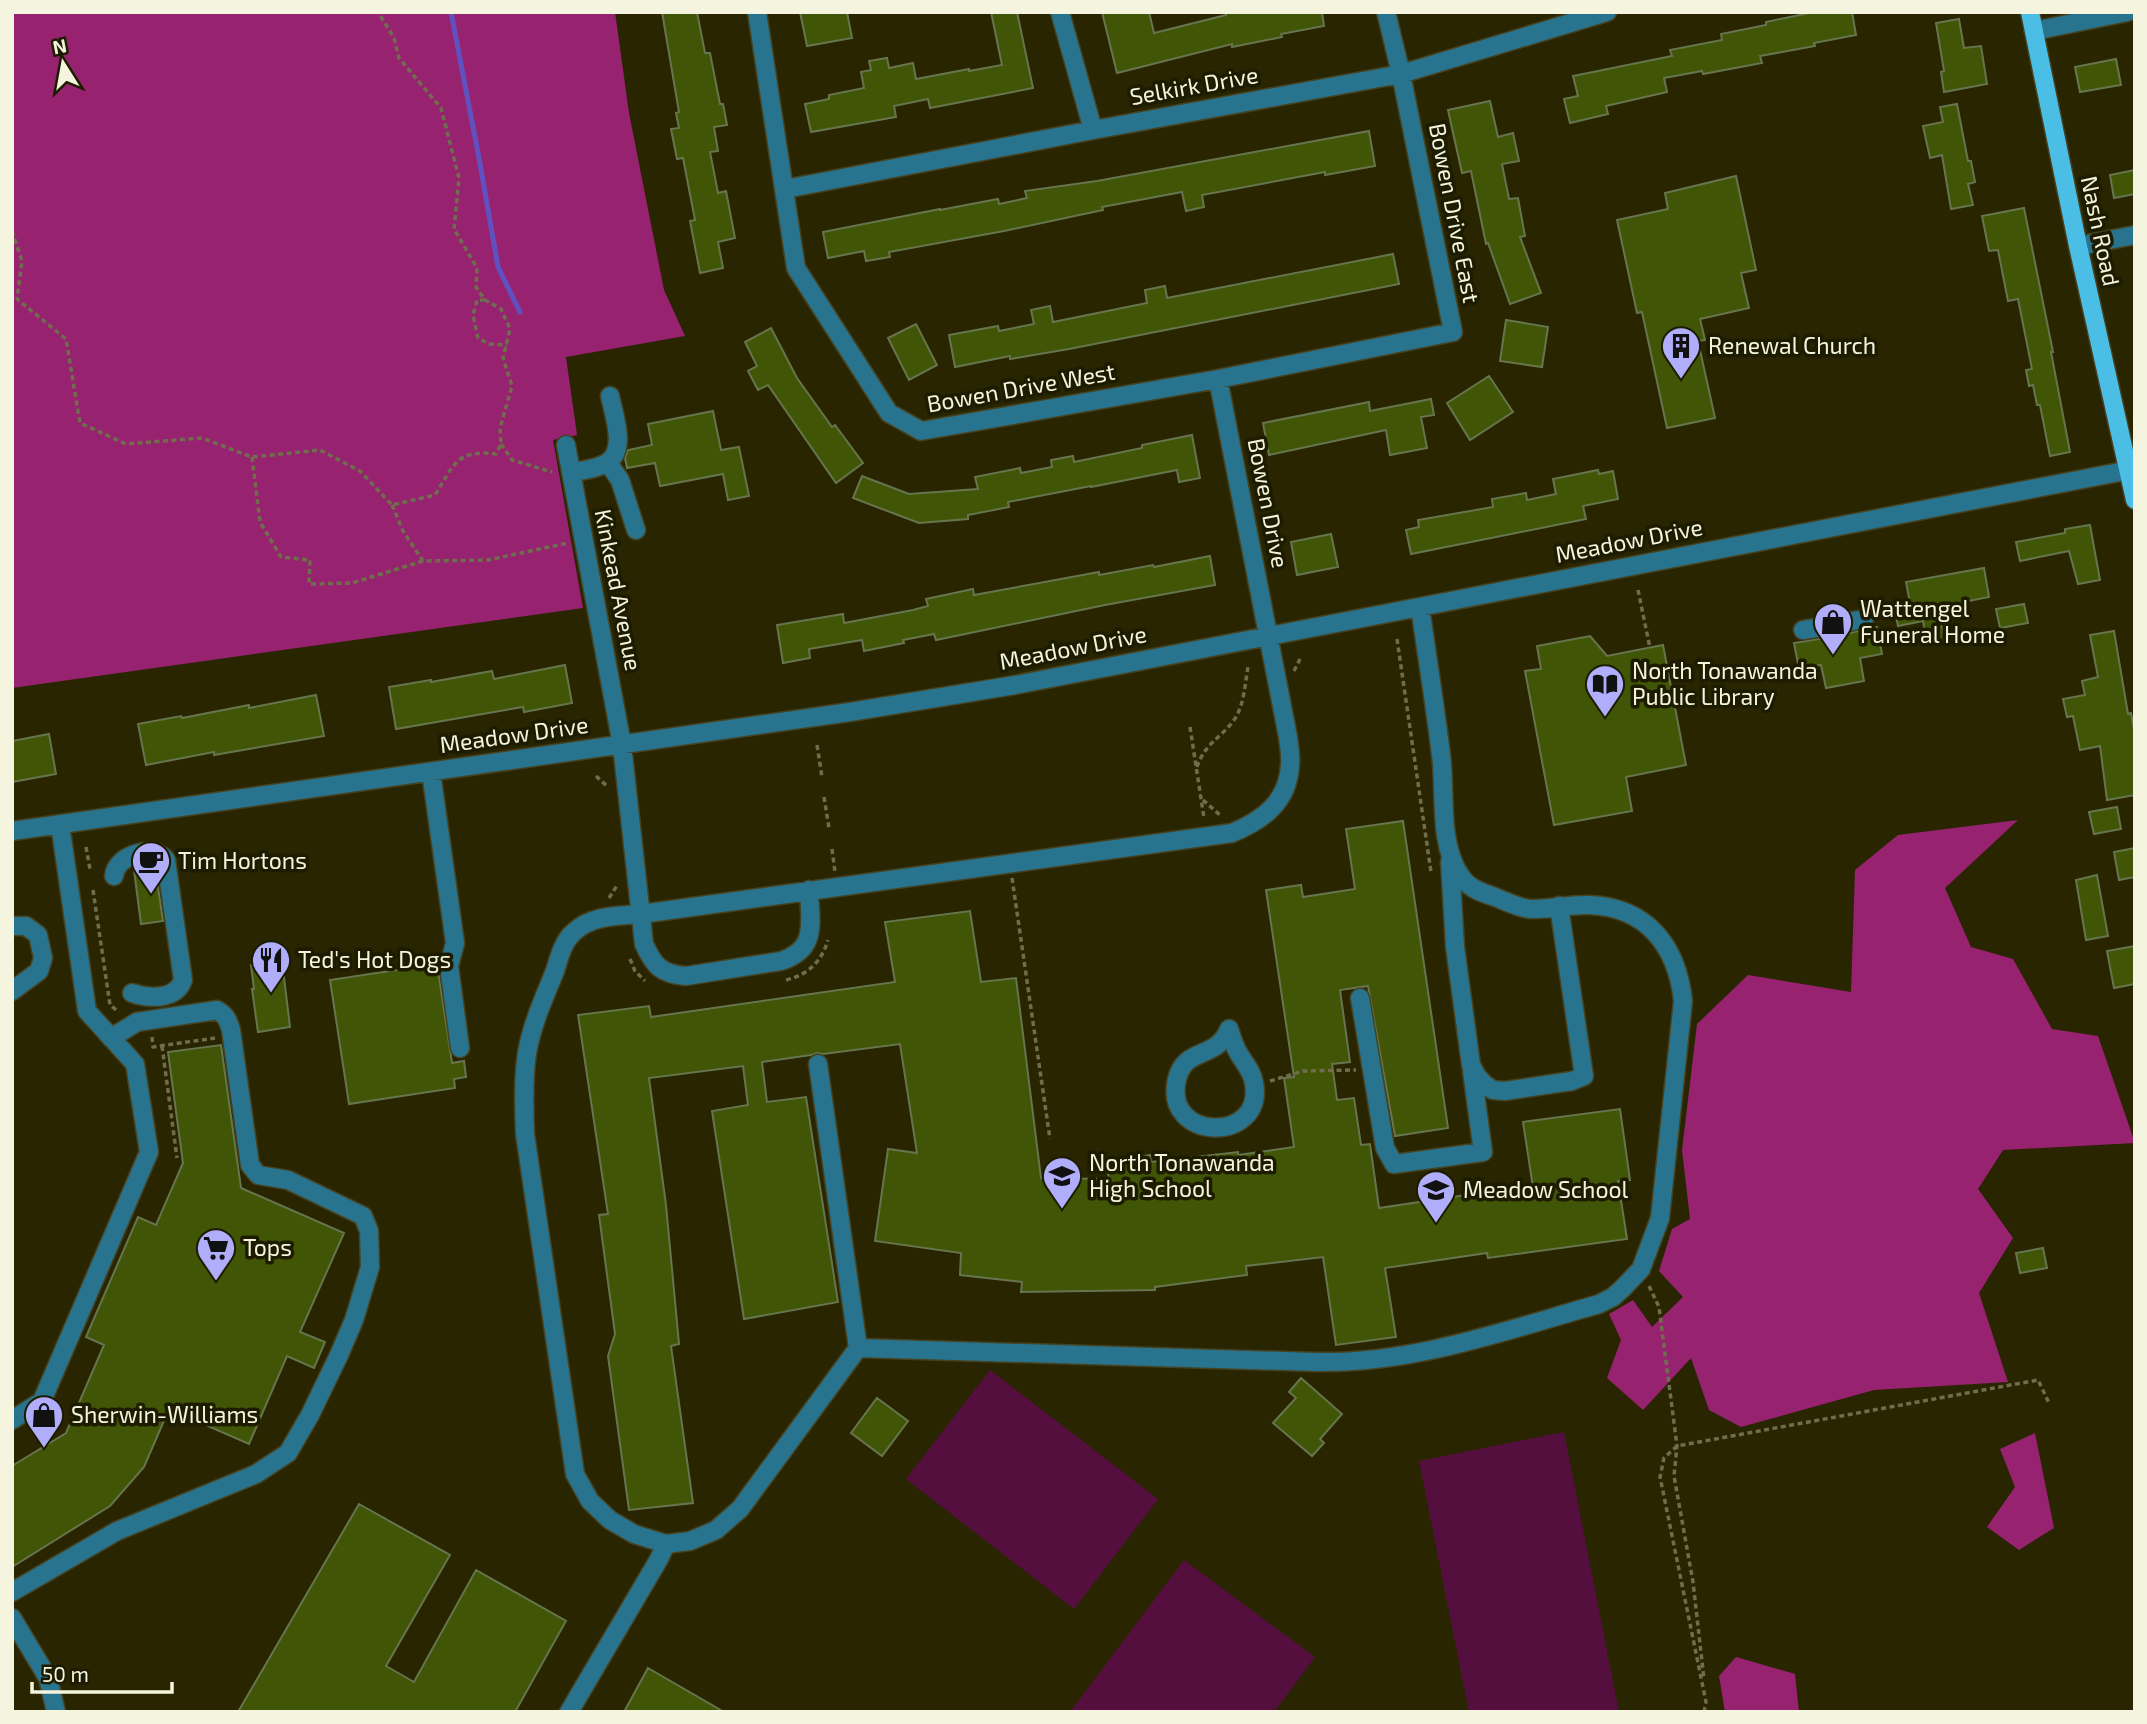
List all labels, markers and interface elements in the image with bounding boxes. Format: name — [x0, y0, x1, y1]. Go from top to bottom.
north arrow — [28, 28, 98, 98]
text: N — [51, 33, 69, 58]
street label: Selkirk Drive — [1127, 60, 1260, 110]
street label: Bowen Drive East — [1424, 120, 1486, 305]
street label: Nash Road — [2076, 173, 2126, 288]
building icon: Renewal Church — [1660, 325, 1702, 380]
place label: Renewal Church — [1708, 331, 1876, 359]
street label: Bowen Drive West — [925, 357, 1117, 417]
street label: Bowen Drive — [1243, 436, 1295, 570]
street label: Kinkead Avenue — [590, 507, 648, 673]
street label: Meadow Drive — [1553, 512, 1705, 568]
place label: Wattengel Funeral Home — [1860, 594, 2005, 648]
shop icon: Wattengel Funeral Home — [1812, 601, 1854, 656]
street label: Meadow Drive — [997, 619, 1149, 675]
place label: North Tonawanda Public Library — [1632, 656, 1818, 710]
library icon: North Tonawanda Public Library — [1584, 663, 1626, 718]
street label: Meadow Drive — [438, 710, 590, 758]
cafe icon: Tim Hortons — [130, 840, 172, 895]
place label: Tim Hortons — [178, 846, 307, 874]
restaurant icon: Ted's Hot Dogs — [250, 939, 292, 994]
place label: Ted's Hot Dogs — [298, 945, 451, 973]
place label: North Tonawanda High School — [1089, 1148, 1275, 1202]
school or university icon: North Tonawanda High School — [1041, 1155, 1083, 1210]
school or university icon: Meadow School — [1415, 1169, 1457, 1224]
place label: Meadow School — [1463, 1175, 1629, 1203]
supermarket icon: Tops — [195, 1227, 237, 1282]
place label: Tops — [243, 1233, 292, 1261]
shop icon: Sherwin-Williams — [23, 1394, 65, 1449]
place label: Sherwin-Williams — [71, 1400, 258, 1428]
scale bar — [32, 1650, 172, 1694]
text: 50 m — [42, 1661, 89, 1686]

